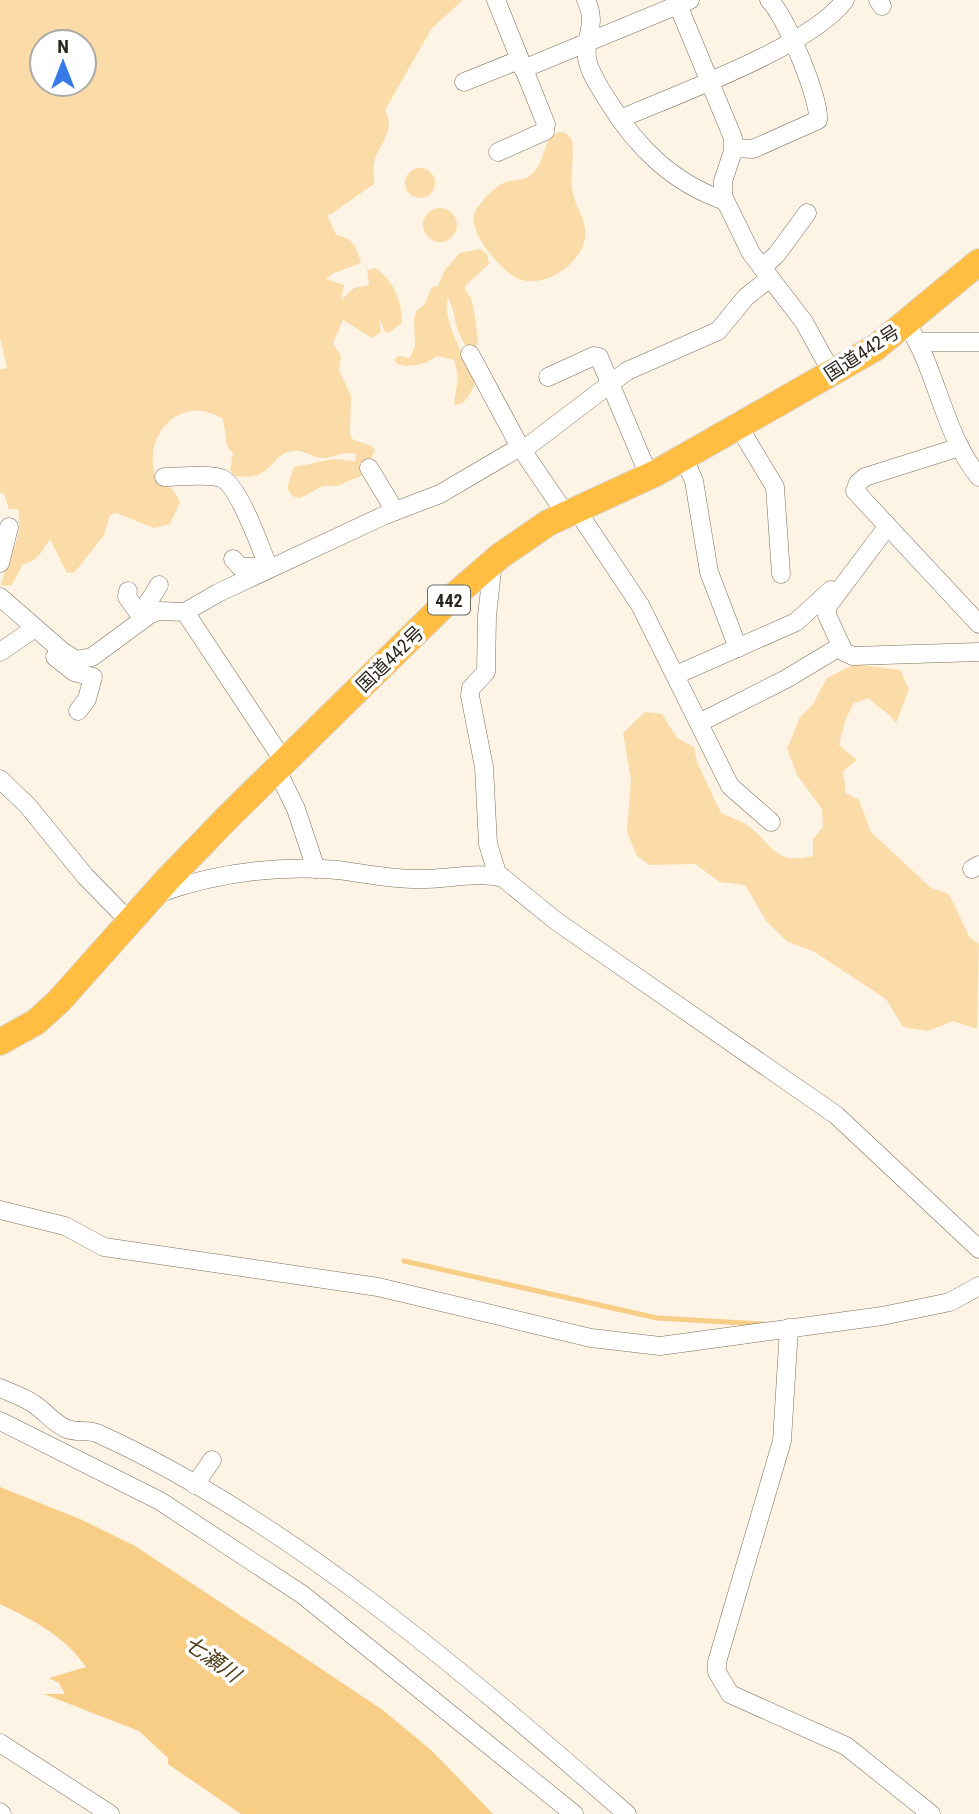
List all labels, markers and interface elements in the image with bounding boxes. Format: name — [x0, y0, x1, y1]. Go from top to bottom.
north arrow — [28, 28, 98, 98]
text: N — [57, 35, 69, 58]
street label: 国道442号 — [820, 320, 904, 386]
road number: 442 — [428, 586, 470, 614]
street label: 国道442号 — [351, 621, 429, 697]
water label: 七瀬川 — [179, 1631, 246, 1688]

